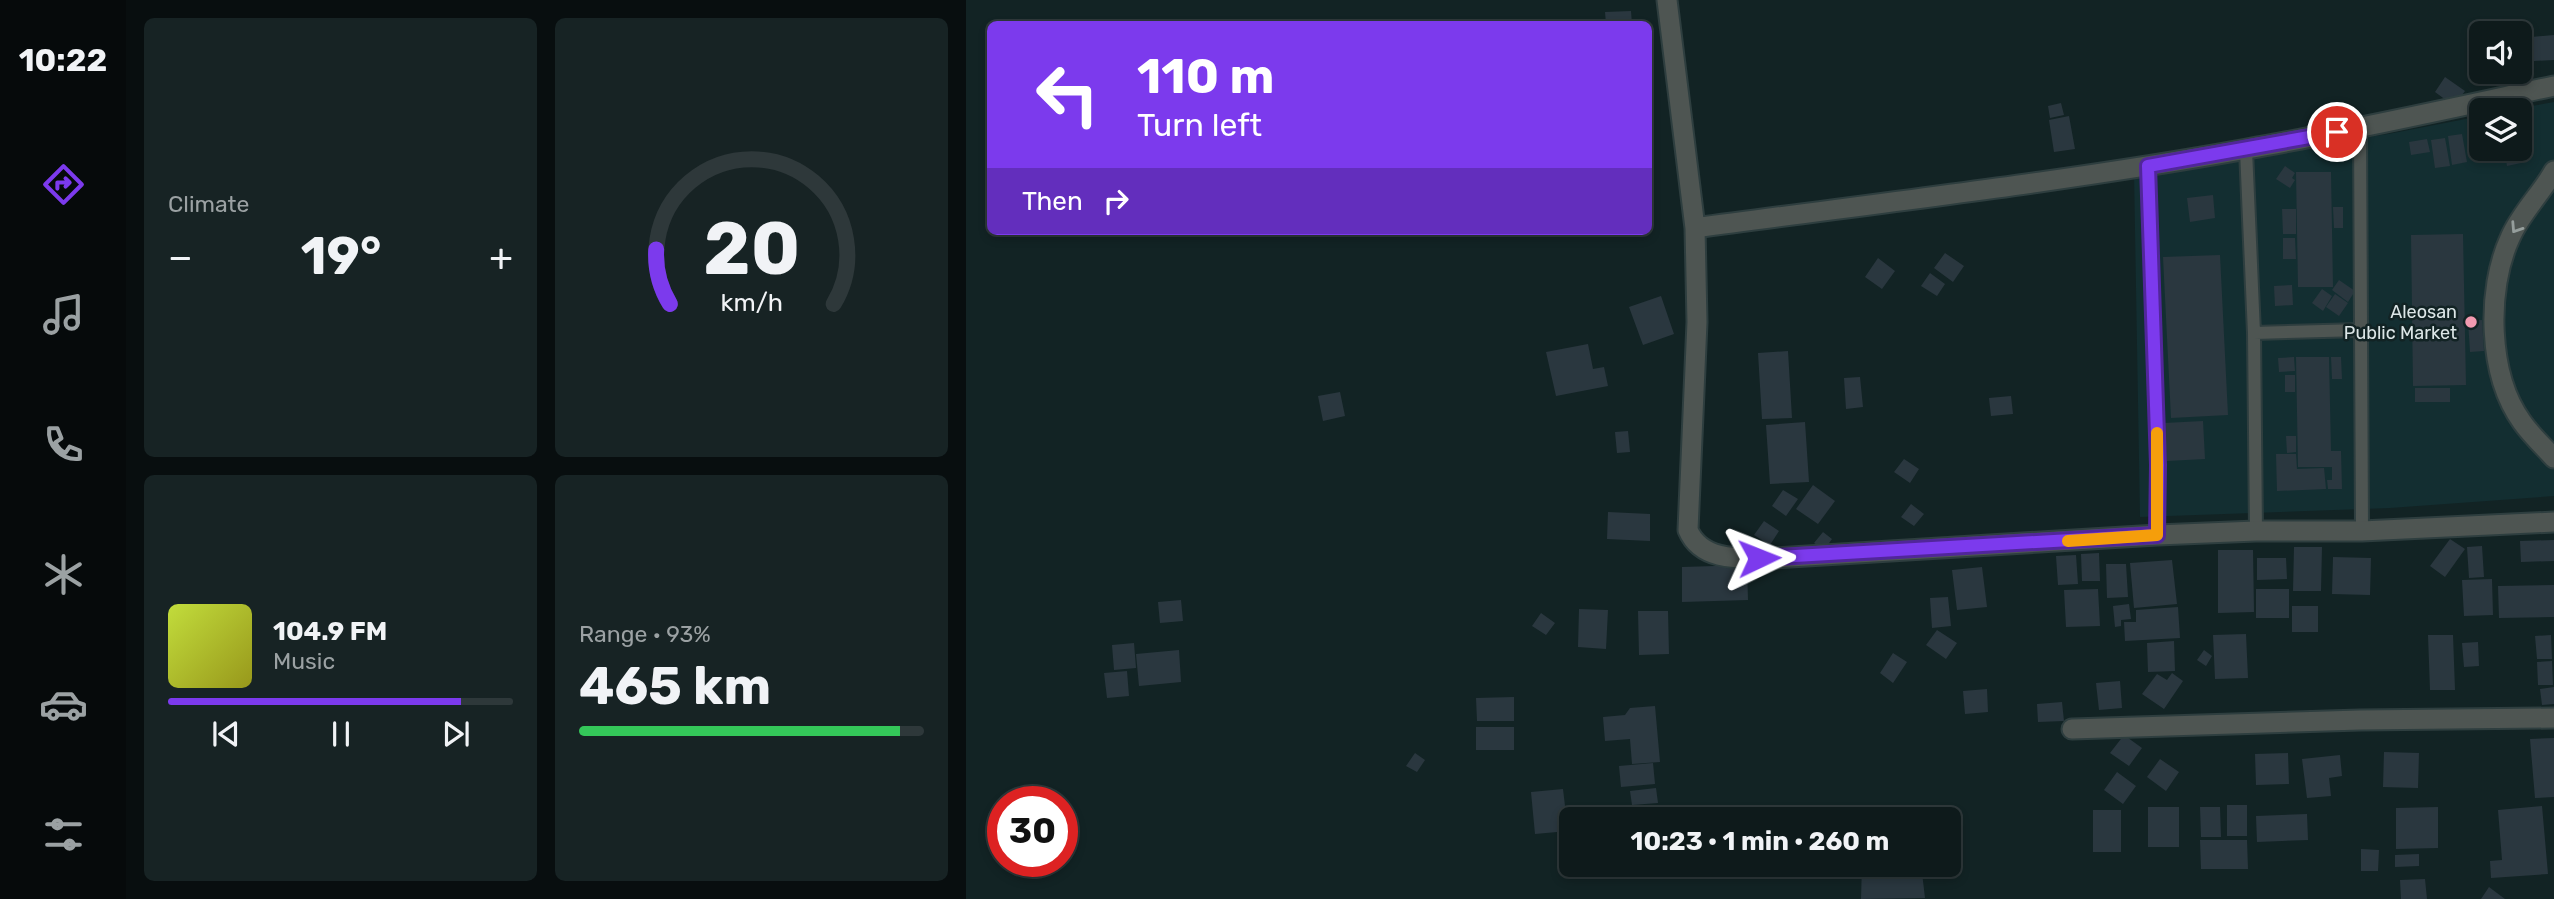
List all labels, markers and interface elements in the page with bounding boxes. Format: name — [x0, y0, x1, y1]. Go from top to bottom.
map controls — [2469, 21, 2532, 161]
button: sound — [2469, 21, 2532, 84]
text: 10:22 — [19, 41, 107, 79]
text: 110 m — [1137, 47, 1274, 105]
icon: left — [1022, 49, 1113, 140]
button: layers — [2469, 98, 2532, 161]
pin — [2307, 102, 2367, 162]
text: Turn left — [1137, 106, 1262, 144]
icon: arrive — [2318, 113, 2356, 151]
icon: directions — [39, 160, 88, 209]
icon: right — [1097, 182, 1135, 220]
text: Then — [1022, 186, 1083, 217]
text: Climate — [168, 190, 249, 218]
text: 20 — [703, 206, 800, 292]
one-way arrow — [2512, 220, 2524, 233]
text: 19° — [301, 225, 381, 287]
text: − — [168, 234, 193, 280]
text: + — [489, 234, 513, 280]
text: km/h — [720, 287, 783, 316]
icon: music — [39, 290, 88, 339]
place label: Aleosan Public Market — [2344, 301, 2457, 344]
marker: Aleosan Public Market — [2463, 314, 2479, 330]
icon: phone — [39, 420, 88, 469]
position arrow — [1722, 521, 1796, 595]
icon: climate — [39, 550, 88, 599]
text: 104.9 FM — [273, 616, 387, 647]
text: Range · 93% — [579, 620, 711, 648]
text: Music — [273, 647, 335, 675]
text: 465 km — [579, 655, 771, 717]
icon: car — [39, 680, 88, 729]
icon: previous — [207, 715, 245, 753]
icon: pause — [322, 715, 360, 753]
icon: next — [437, 715, 475, 753]
speed limit sign: 30 — [987, 786, 1078, 877]
icon: filters — [39, 810, 88, 859]
text: 10:23 · 1 min · 260 m — [1631, 826, 1889, 857]

